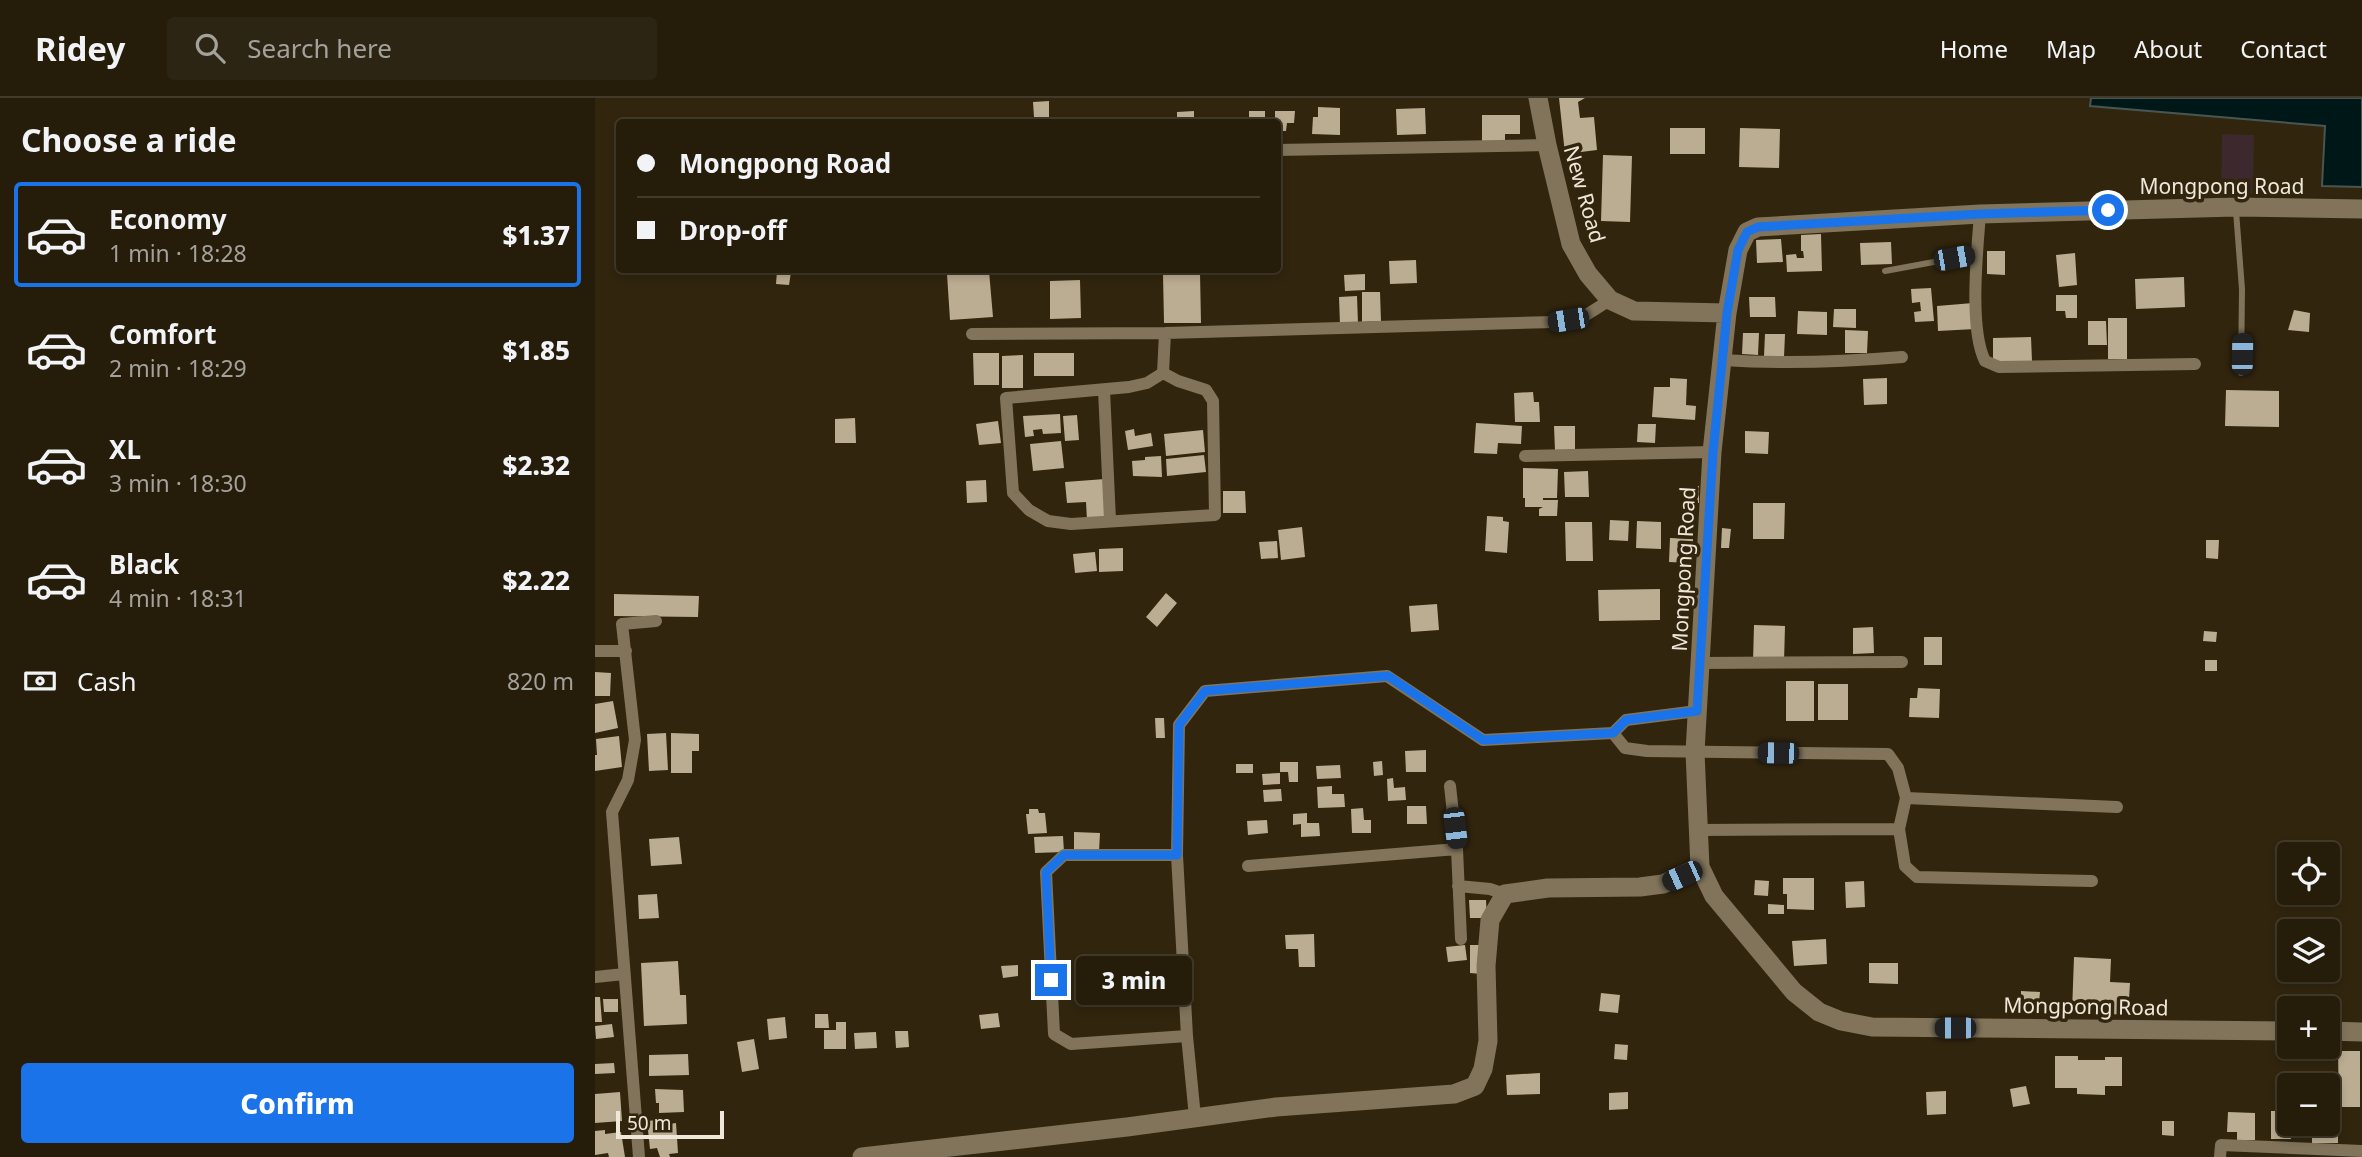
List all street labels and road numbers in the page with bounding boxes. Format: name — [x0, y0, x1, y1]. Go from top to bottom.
street label: New Road — [1558, 142, 1612, 246]
street label: Mongpong Road — [2139, 172, 2305, 200]
street label: Mongpong Road — [1665, 486, 1701, 652]
street label: Mongpong Road — [2003, 991, 2169, 1021]

